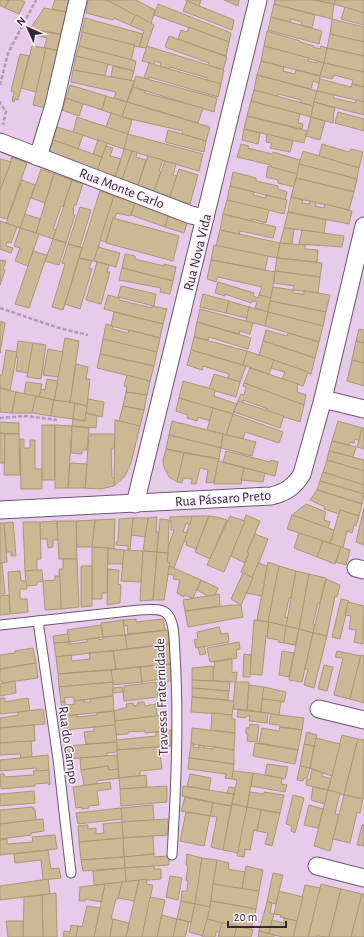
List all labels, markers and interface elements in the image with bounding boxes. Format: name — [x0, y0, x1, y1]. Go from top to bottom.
north arrow — [8, 8, 48, 48]
text: N — [15, 15, 28, 28]
street label: Rua Monte Carlo — [77, 166, 166, 212]
street label: Rua Nova Vida — [182, 212, 214, 292]
street label: Rua Pássaro Preto — [175, 489, 272, 509]
street label: Travessa Fraternidade — [153, 638, 171, 756]
street label: Rua do Campo — [56, 705, 80, 785]
scale bar — [228, 903, 286, 929]
text: 20 m — [234, 911, 257, 923]

